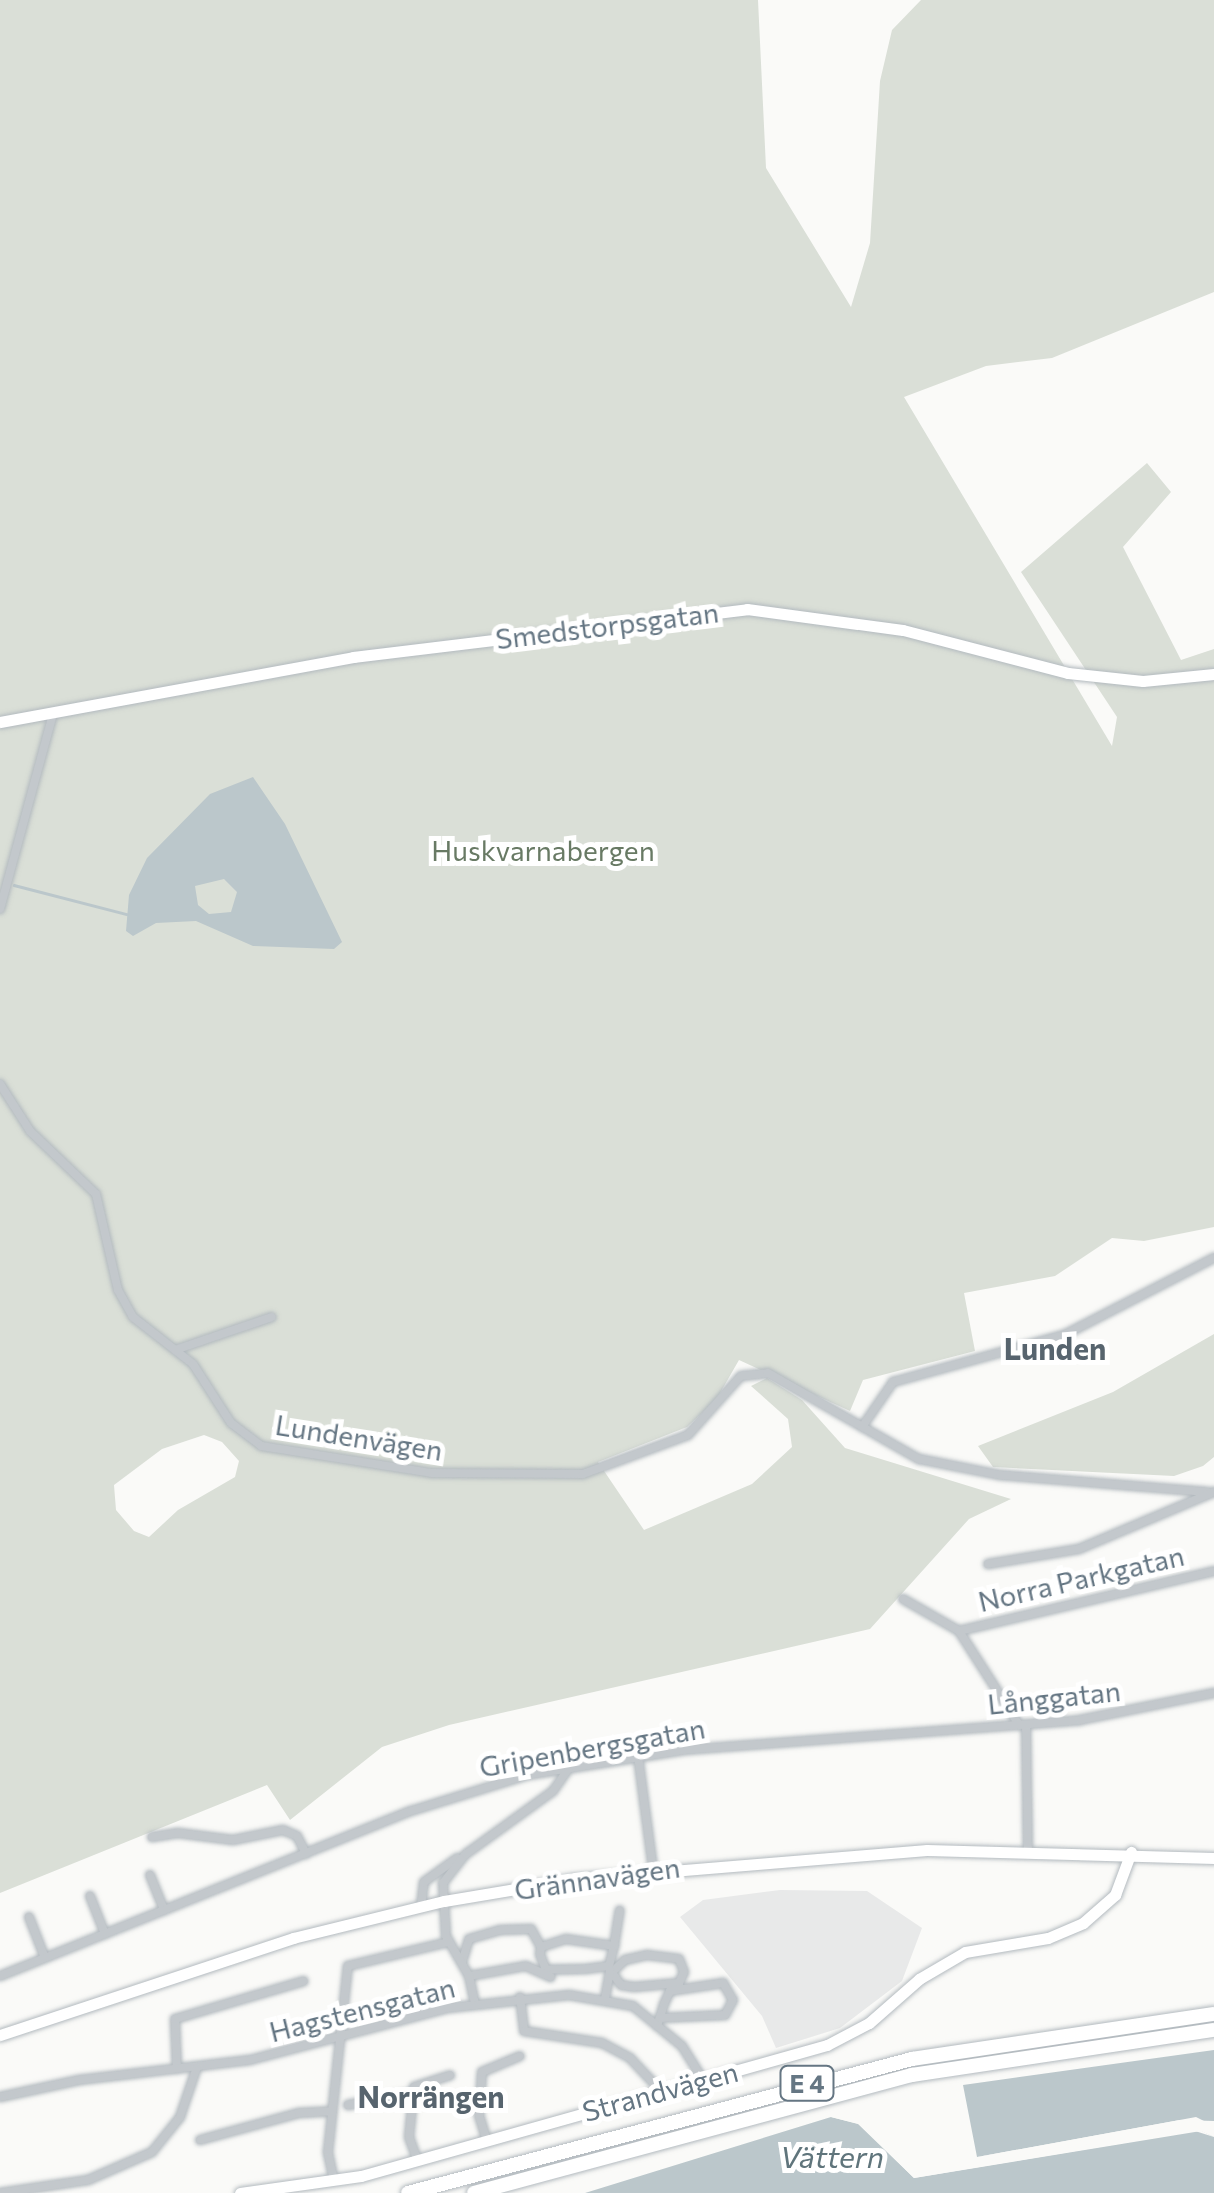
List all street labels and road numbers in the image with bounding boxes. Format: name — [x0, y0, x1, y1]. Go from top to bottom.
street label: Smedstorpsgatan — [494, 595, 720, 655]
street label: Lundenvägen — [273, 1407, 445, 1467]
street label: Norra Parkgatan — [975, 1538, 1187, 1618]
street label: Långgatan — [986, 1673, 1122, 1721]
street label: Gripenbergsgatan — [477, 1711, 707, 1783]
street label: Grännavägen — [512, 1850, 682, 1906]
street label: Hagstensgatan — [266, 1970, 458, 2048]
street label: Strandvägen — [579, 2054, 741, 2128]
road number: E 4 — [777, 2063, 837, 2103]

